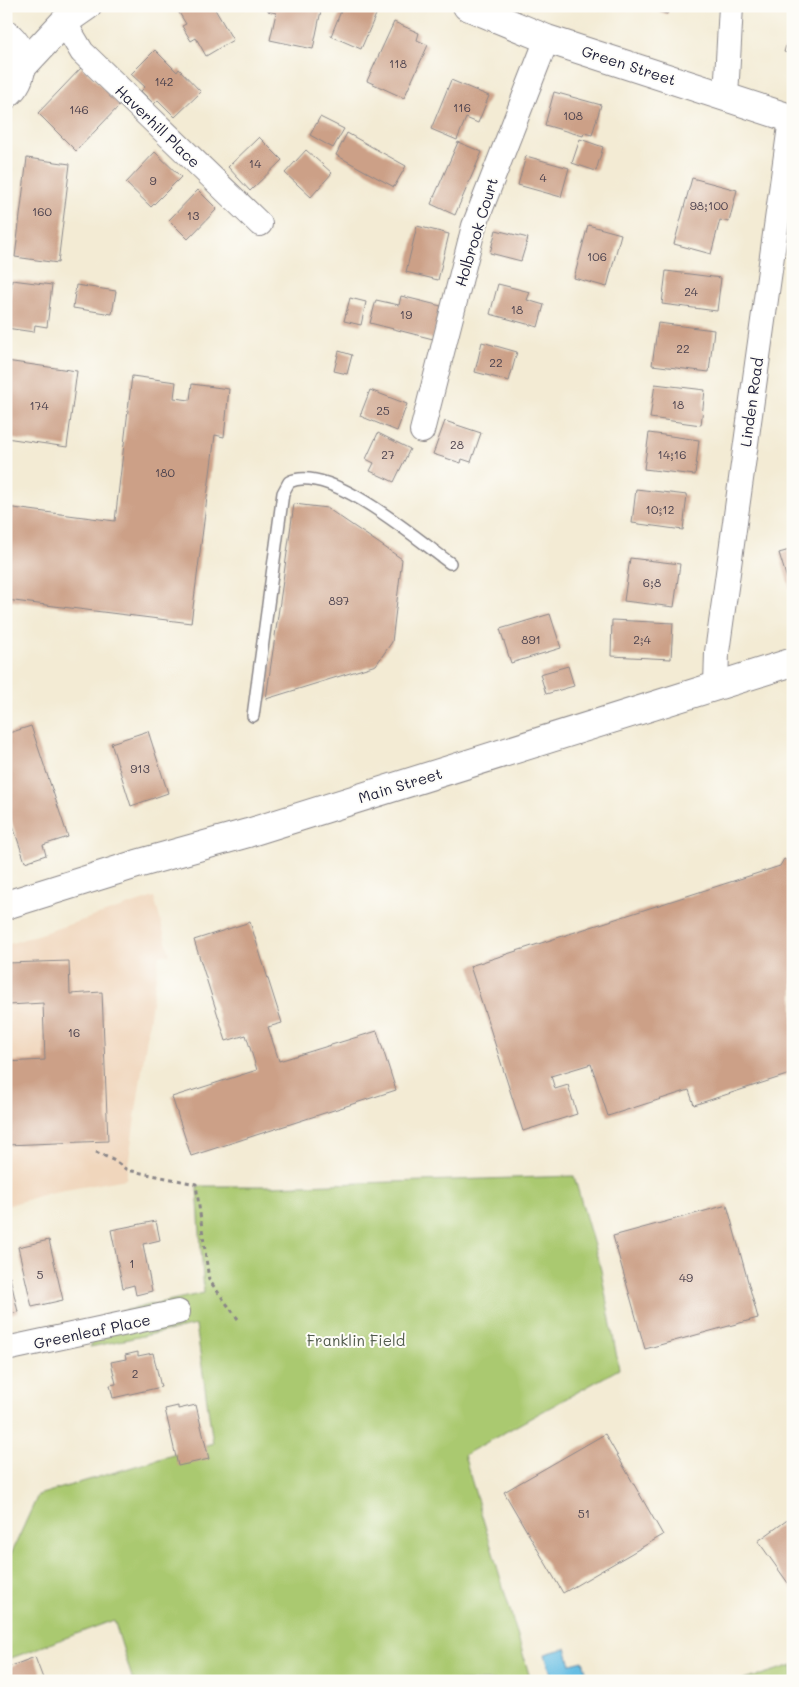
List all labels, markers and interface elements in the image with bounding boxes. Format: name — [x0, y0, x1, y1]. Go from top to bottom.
street label: Green Street — [579, 40, 679, 90]
house number: 118 — [389, 55, 407, 71]
house number: 142 — [154, 73, 174, 89]
street label: Haverhill Place — [111, 80, 205, 172]
house number: 116 — [453, 99, 471, 115]
house number: 146 — [69, 101, 89, 117]
house number: 108 — [563, 107, 583, 123]
house number: 14 — [249, 155, 261, 171]
house number: 4 — [539, 169, 547, 185]
house number: 9 — [149, 172, 157, 188]
street label: Holbrook Court — [450, 175, 502, 289]
house number: 98;100 — [690, 197, 729, 213]
house number: 160 — [32, 203, 53, 219]
house number: 13 — [187, 207, 199, 223]
house number: 106 — [587, 248, 607, 264]
house number: 24 — [684, 283, 698, 299]
house number: 18 — [511, 301, 523, 317]
house number: 19 — [400, 306, 412, 322]
house number: 22 — [676, 340, 690, 356]
house number: 22 — [489, 354, 503, 370]
street label: Linden Road — [735, 356, 767, 448]
house number: 18 — [672, 396, 684, 412]
house number: 174 — [29, 397, 49, 413]
house number: 25 — [376, 402, 390, 418]
house number: 28 — [450, 436, 464, 452]
house number: 27 — [381, 446, 395, 462]
house number: 14;16 — [658, 446, 686, 462]
house number: 180 — [155, 464, 176, 480]
house number: 10;12 — [646, 501, 674, 517]
house number: 6;8 — [643, 574, 661, 590]
house number: 897 — [328, 592, 350, 608]
house number: 891 — [521, 631, 541, 647]
house number: 2;4 — [633, 631, 651, 647]
house number: 913 — [130, 760, 150, 776]
street label: Main Street — [356, 763, 444, 807]
house number: 16 — [68, 1024, 80, 1040]
house number: 1 — [129, 1255, 135, 1271]
house number: 5 — [37, 1266, 44, 1282]
house number: 49 — [679, 1269, 693, 1285]
street label: Greenleaf Place — [32, 1309, 152, 1353]
park label: Franklin Field — [307, 1330, 405, 1350]
house number: 2 — [132, 1365, 138, 1381]
house number: 51 — [578, 1505, 590, 1521]

